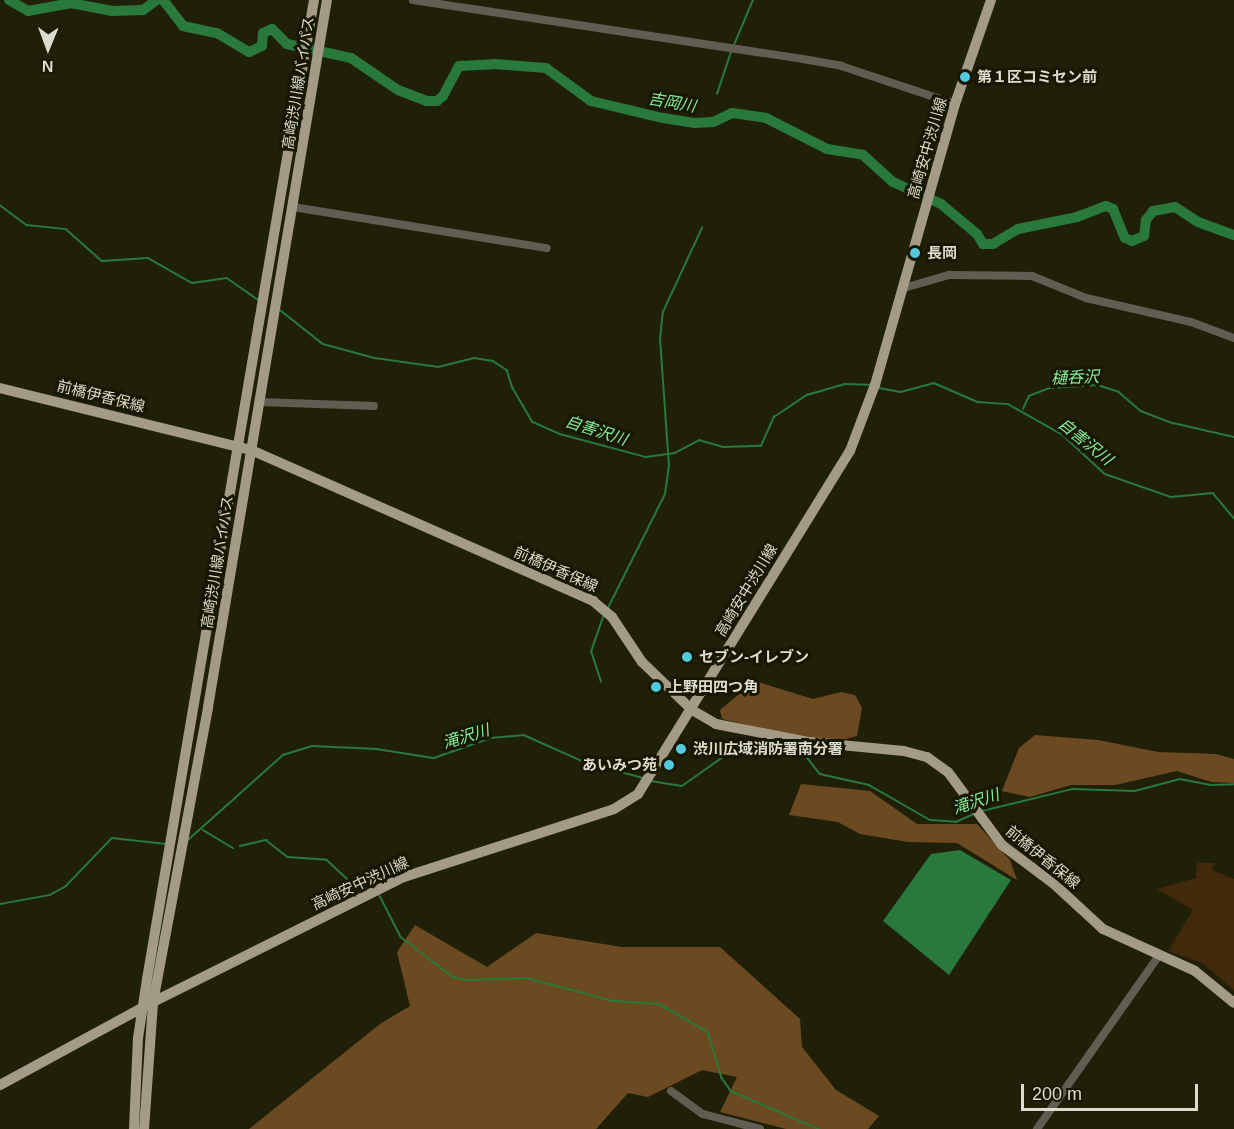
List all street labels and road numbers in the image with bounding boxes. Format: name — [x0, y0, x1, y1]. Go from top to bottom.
street label: 高崎渋川線バイパス — [279, 15, 317, 151]
street label: 高崎安中渋川線 — [904, 95, 950, 201]
street label: 前橋伊香保線 — [55, 376, 147, 416]
street label: 高崎渋川線バイパス — [198, 494, 236, 630]
street label: 高崎安中渋川線 — [711, 540, 781, 640]
street label: 前橋伊香保線 — [511, 542, 601, 596]
street label: 前橋伊香保線 — [1002, 822, 1084, 892]
street label: 高崎安中渋川線 — [309, 853, 411, 913]

